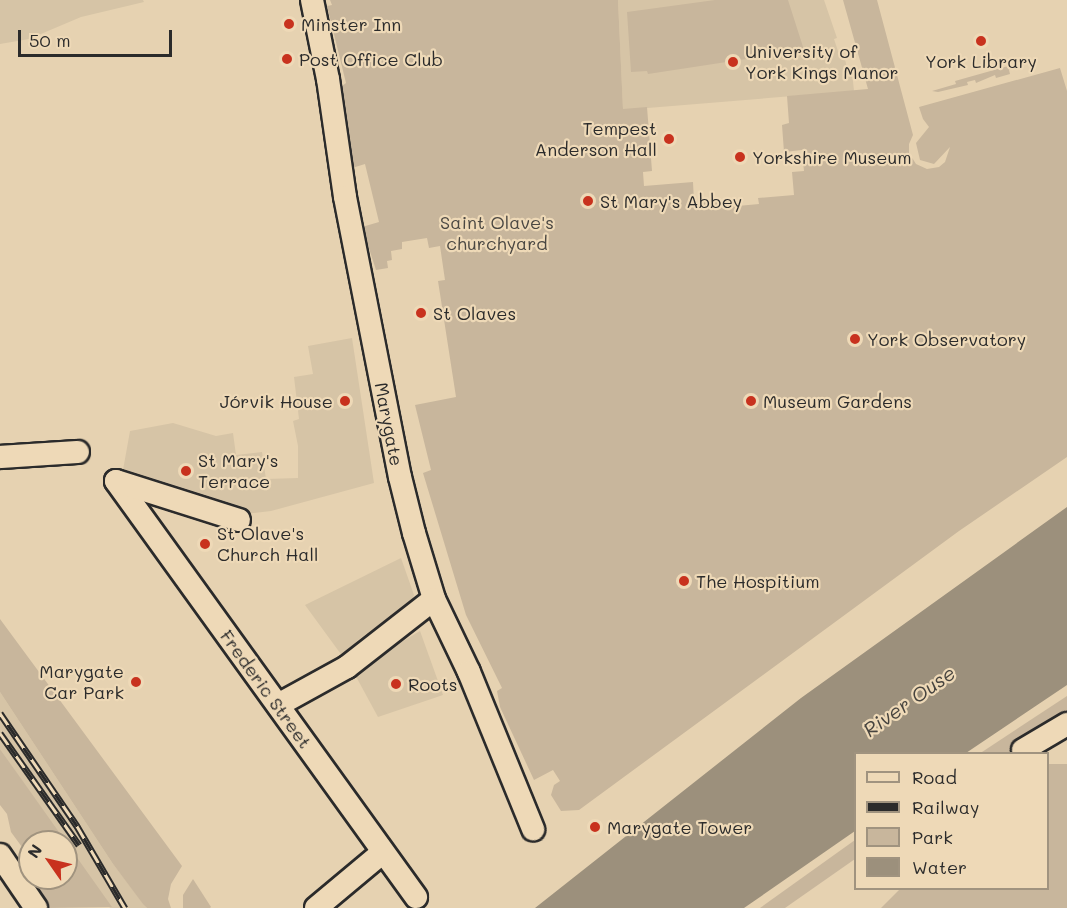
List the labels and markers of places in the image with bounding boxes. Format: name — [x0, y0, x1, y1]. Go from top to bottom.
place label: Minster Inn — [301, 13, 401, 35]
marker: Minster Inn — [282, 17, 296, 31]
marker: York Library — [974, 34, 988, 48]
place label: University of York Kings Manor — [745, 41, 898, 84]
place label: Post Office Club — [299, 48, 443, 70]
place label: York Library — [925, 50, 1037, 72]
marker: Post Office Club — [280, 52, 294, 66]
marker: University of York Kings Manor — [726, 55, 740, 69]
place label: Tempest Anderson Hall — [535, 118, 657, 160]
marker: Tempest Anderson Hall — [662, 132, 676, 146]
place label: Yorkshire Museum — [752, 146, 912, 168]
marker: Yorkshire Museum — [733, 150, 747, 164]
place label: St Mary's Abbey — [600, 190, 742, 212]
marker: St Mary's Abbey — [581, 194, 595, 208]
place label: St Olaves — [433, 302, 516, 324]
marker: St Olaves — [414, 306, 428, 320]
place label: York Observatory — [867, 328, 1026, 350]
marker: York Observatory — [848, 332, 862, 346]
place label: Jórvik House — [220, 390, 333, 412]
place label: Museum Gardens — [763, 390, 912, 412]
marker: Jórvik House — [338, 394, 352, 408]
marker: Museum Gardens — [744, 394, 758, 408]
place label: St Mary's Terrace — [198, 450, 279, 492]
marker: St Mary's Terrace — [179, 464, 193, 478]
place label: St Olave's Church Hall — [217, 523, 318, 566]
marker: St Olave's Church Hall — [198, 537, 212, 551]
place label: The Hospitium — [696, 570, 820, 592]
marker: The Hospitium — [677, 574, 691, 588]
place label: Marygate Car Park — [39, 661, 124, 704]
place label: Roots — [408, 673, 458, 695]
marker: Marygate Car Park — [129, 675, 143, 689]
marker: Roots — [389, 677, 403, 691]
place label: Marygate Tower — [607, 816, 752, 838]
marker: Marygate Tower — [588, 820, 602, 834]

